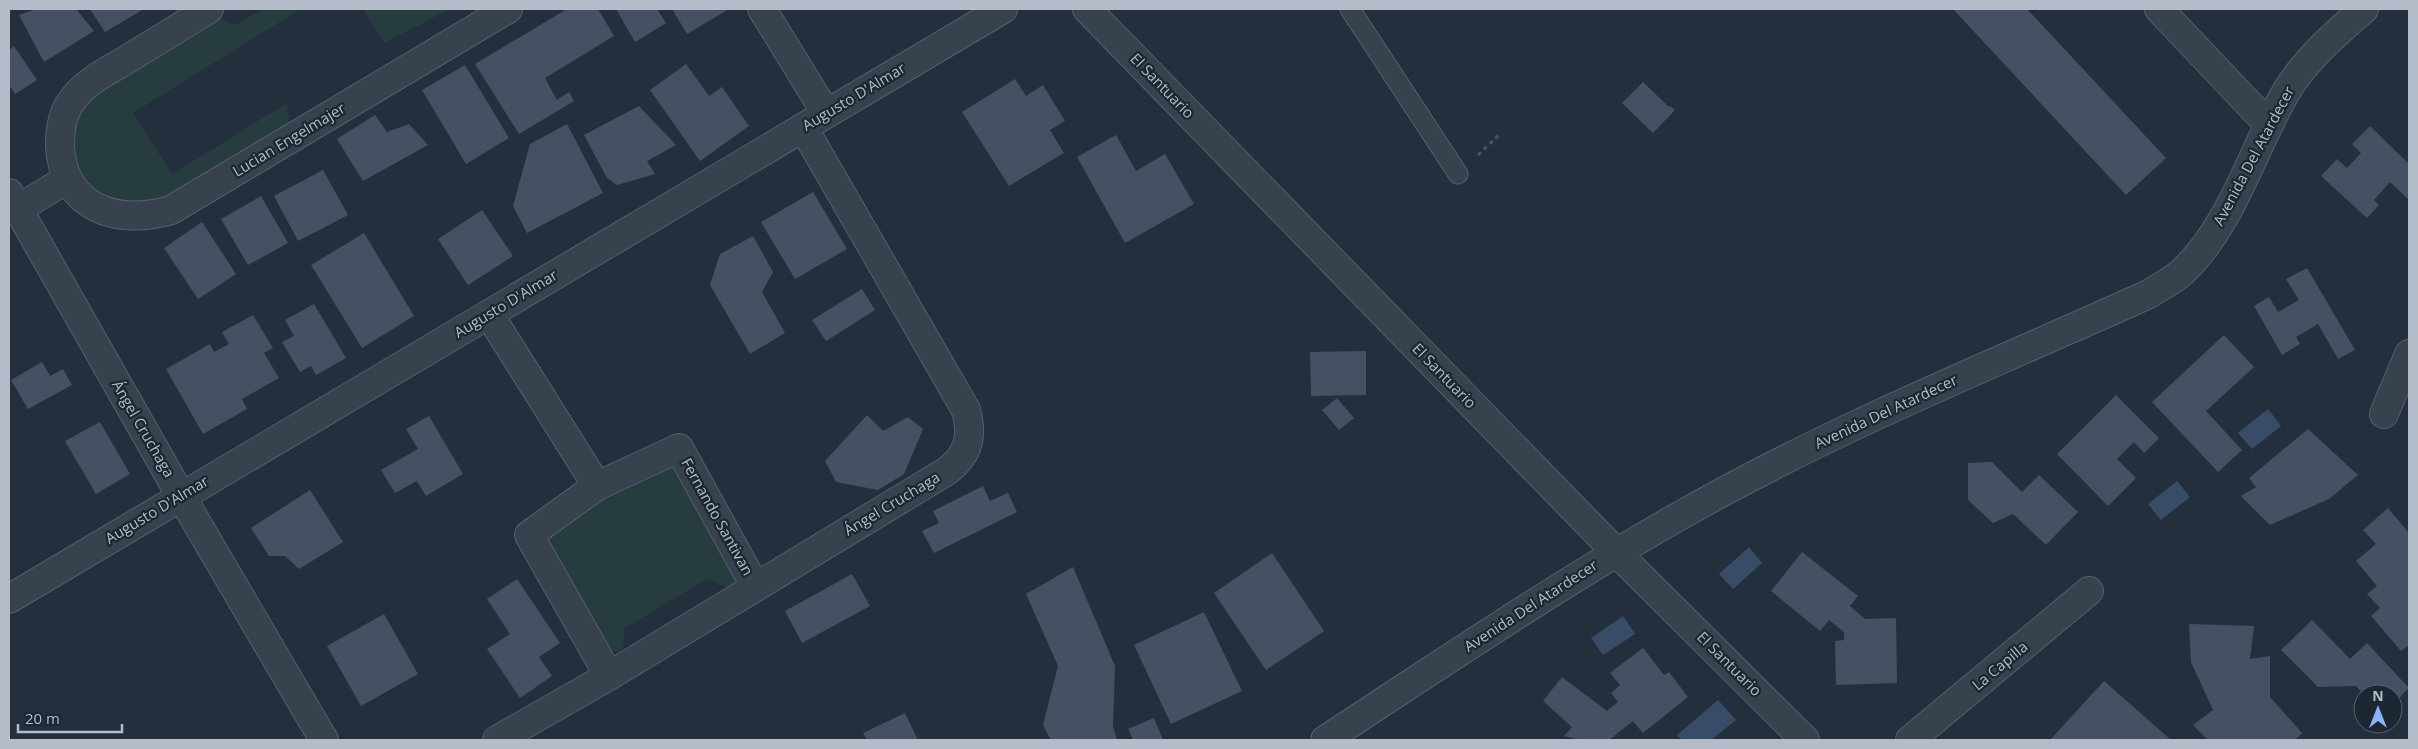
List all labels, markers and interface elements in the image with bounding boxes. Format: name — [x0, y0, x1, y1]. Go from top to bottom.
street label: El Santuario — [1126, 48, 1199, 122]
street label: Augusto D'Almar — [798, 57, 909, 135]
street label: Avenida Del Atardecer — [2208, 82, 2298, 229]
street label: Lucian Engelmajer — [229, 98, 348, 181]
street label: Augusto D'Almar — [450, 264, 561, 342]
street label: El Santuario — [1408, 338, 1481, 412]
street label: Avenida Del Atardecer — [1811, 369, 1960, 453]
street label: Ángel Cruchaga — [108, 376, 180, 481]
street label: Fernando Santivan — [677, 454, 758, 579]
street label: Ángel Cruchaga — [840, 467, 943, 540]
street label: Augusto D'Almar — [101, 470, 212, 548]
street label: Avenida Del Atardecer — [1460, 554, 1601, 656]
street label: El Santuario — [1693, 627, 1766, 700]
street label: La Capilla — [1967, 636, 2031, 694]
north arrow — [2353, 684, 2403, 734]
text: N — [2372, 686, 2384, 705]
scale bar — [18, 702, 121, 734]
text: 20 m — [25, 708, 60, 728]

